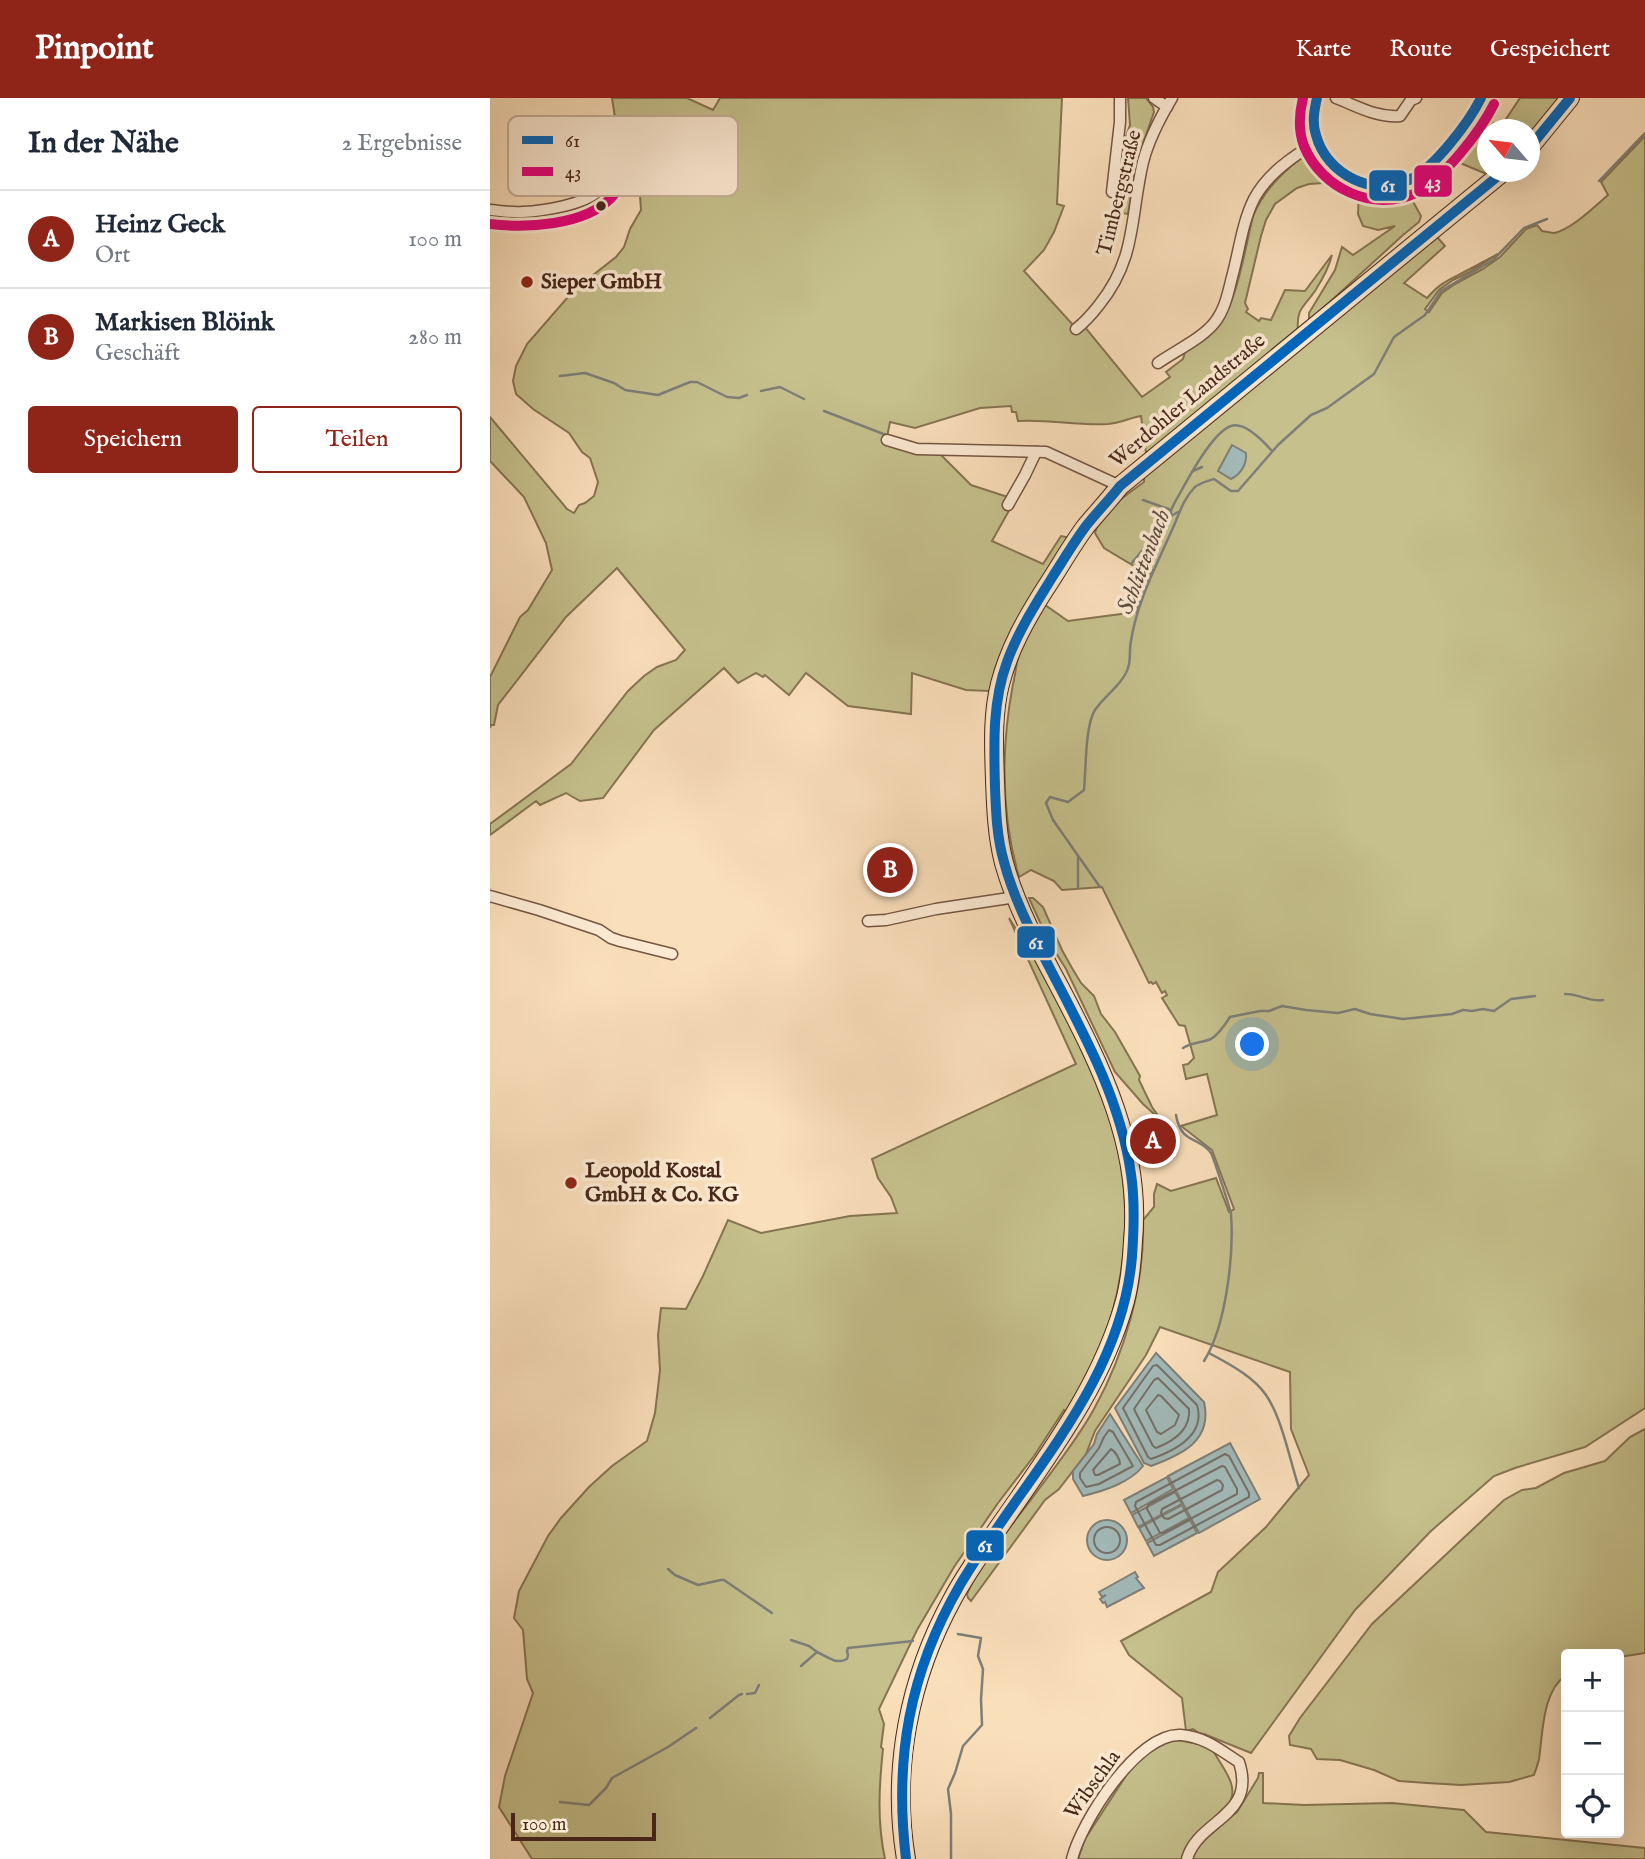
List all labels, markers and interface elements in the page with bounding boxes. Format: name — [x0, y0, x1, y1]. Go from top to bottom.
text: Pinpoint — [35, 28, 154, 70]
text: Karte — [1296, 34, 1351, 65]
text: Route — [1389, 34, 1452, 65]
text: Gespeichert — [1490, 34, 1610, 65]
legend — [508, 116, 738, 196]
north arrow — [1477, 119, 1540, 182]
text: In der Nähe — [28, 125, 179, 163]
street label: Timbergstraße — [1091, 127, 1149, 259]
text: 2 Ergebnisse — [341, 129, 462, 158]
text: 61 — [565, 130, 580, 154]
text: 43 — [565, 161, 581, 185]
line badge: 43 — [1413, 164, 1453, 198]
line badge: 61 — [1368, 169, 1408, 202]
text: 43 — [1425, 171, 1441, 195]
text: 61 — [1381, 175, 1395, 199]
unlabelled marker — [594, 199, 608, 213]
text: Heinz Geck — [95, 208, 225, 241]
text: A — [43, 225, 59, 254]
text: 100 m — [408, 225, 462, 254]
text: Ort — [95, 241, 130, 270]
place label: Sieper GmbH — [541, 269, 662, 296]
marker: Sieper GmbH — [519, 274, 535, 290]
text: Markisen Blöink — [95, 306, 274, 339]
text: B — [43, 323, 59, 352]
text: 280 m — [408, 323, 462, 352]
street label: Werdohler Landstraße — [1104, 328, 1272, 474]
text: Geschäft — [95, 339, 180, 368]
button: Speichern — [28, 406, 238, 473]
button: Teilen — [252, 406, 462, 473]
water label: Schlittenbach — [1111, 505, 1177, 618]
pin: B — [867, 844, 913, 896]
line badge: 61 — [1016, 925, 1056, 959]
text: 61 — [1029, 932, 1043, 956]
your location — [1235, 1027, 1269, 1061]
pin: A — [1130, 1115, 1176, 1167]
place label: Leopold Kostal GmbH & Co. KG — [585, 1158, 739, 1209]
marker: Leopold Kostal GmbH & Co. KG — [563, 1175, 579, 1191]
line badge: 61 — [965, 1529, 1005, 1562]
text: 61 — [978, 1535, 992, 1559]
map controls — [1561, 1649, 1624, 1838]
button: + — [1561, 1649, 1624, 1712]
button: − — [1561, 1712, 1624, 1775]
street label: Wibschla — [1059, 1744, 1128, 1825]
button: locate — [1561, 1775, 1624, 1838]
scale bar — [511, 1810, 656, 1842]
text: 100 m — [522, 1813, 566, 1837]

